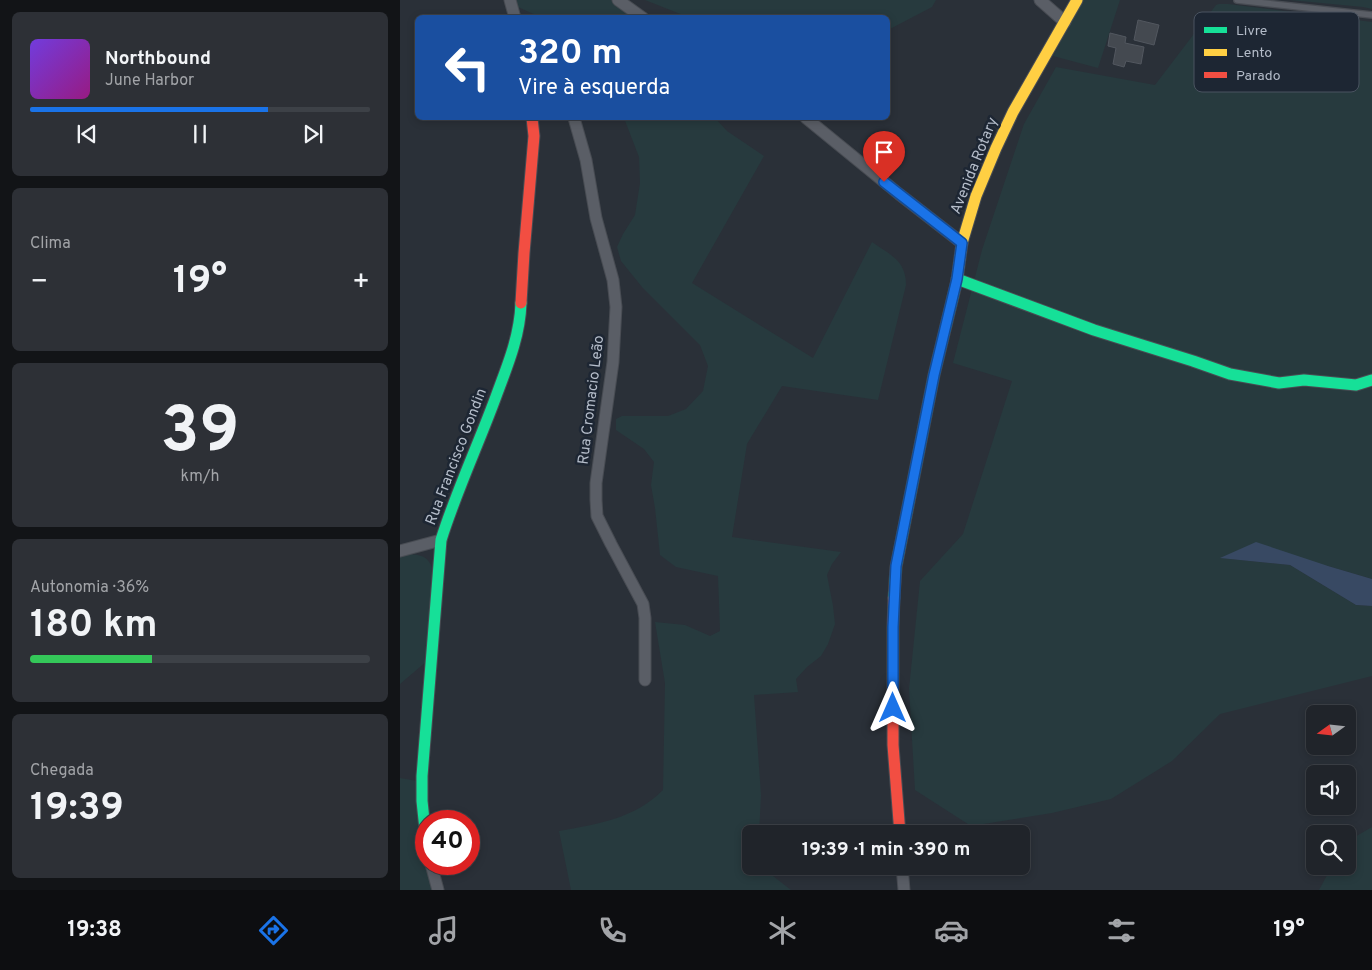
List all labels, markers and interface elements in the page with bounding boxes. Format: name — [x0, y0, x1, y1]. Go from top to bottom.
legend — [1194, 12, 1359, 92]
text: Livre — [1236, 23, 1267, 40]
text: 320 m — [518, 32, 622, 76]
icon: left — [435, 35, 500, 100]
text: Lento — [1236, 45, 1272, 62]
text: Northbound — [105, 47, 211, 71]
text: Parado — [1236, 68, 1281, 85]
text: June Harbor — [105, 71, 194, 91]
text: Vire à esquerda — [518, 75, 670, 102]
street label: Avenida Rotary — [947, 115, 1003, 217]
icon: previous — [73, 120, 101, 148]
icon: pause — [186, 120, 214, 148]
icon: next — [299, 120, 327, 148]
pin — [863, 131, 905, 182]
icon: arrive — [870, 138, 898, 166]
text: Clima — [30, 234, 71, 254]
text: 19° — [173, 258, 227, 307]
text: − — [30, 265, 48, 301]
text: + — [352, 265, 370, 301]
street label: Rua Cromacio Leão — [575, 334, 609, 466]
street label: Rua Francisco Gondin — [422, 386, 492, 528]
text: 39 — [161, 393, 239, 475]
text: km/h — [181, 467, 219, 487]
text: Autonomia · 36% — [30, 578, 149, 598]
text: 180 km — [30, 602, 158, 651]
position arrow — [866, 681, 918, 733]
north arrow — [1306, 705, 1356, 755]
map controls — [1306, 705, 1356, 875]
text: Chegada — [30, 761, 94, 781]
button: sound — [1306, 765, 1356, 815]
text: 19:39 — [30, 785, 124, 834]
speed limit sign: 40 — [415, 810, 480, 875]
button: search — [1306, 825, 1356, 875]
text: 19:39 · 1 min · 390 m — [802, 838, 970, 862]
icon: directions — [256, 913, 291, 948]
icon: music — [426, 913, 461, 948]
icon: phone — [595, 913, 630, 948]
icon: climate — [765, 913, 800, 948]
icon: car — [934, 913, 969, 948]
icon: filters — [1104, 913, 1139, 948]
text: 19:38 — [67, 917, 122, 944]
text: 19° — [1273, 917, 1305, 944]

